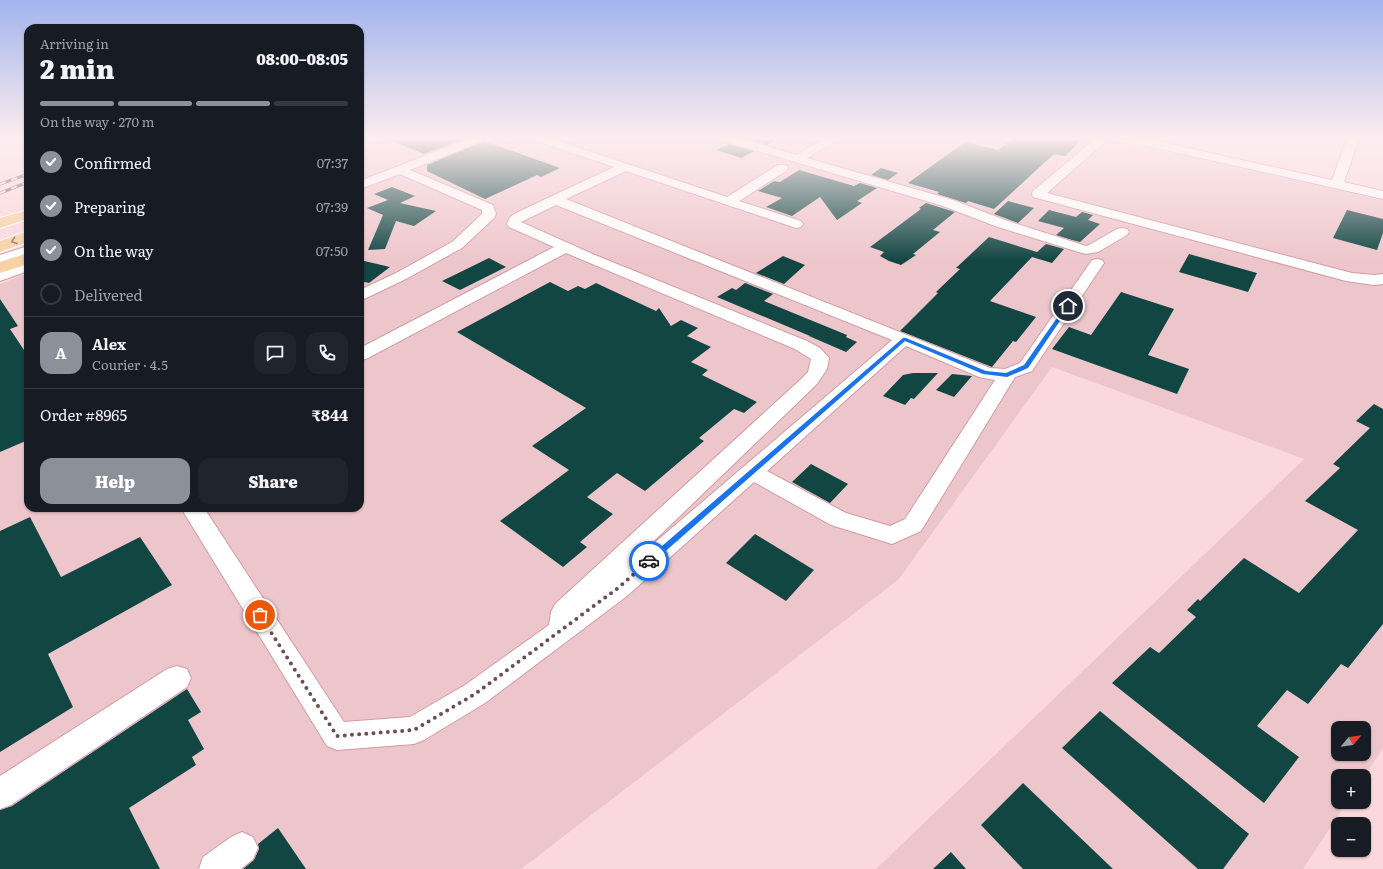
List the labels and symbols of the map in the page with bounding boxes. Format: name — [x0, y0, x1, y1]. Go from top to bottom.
one-way arrow — [11, 237, 18, 245]
pin — [1051, 289, 1085, 323]
courier — [629, 541, 669, 581]
pin — [243, 598, 277, 632]
north arrow — [1331, 721, 1371, 761]

